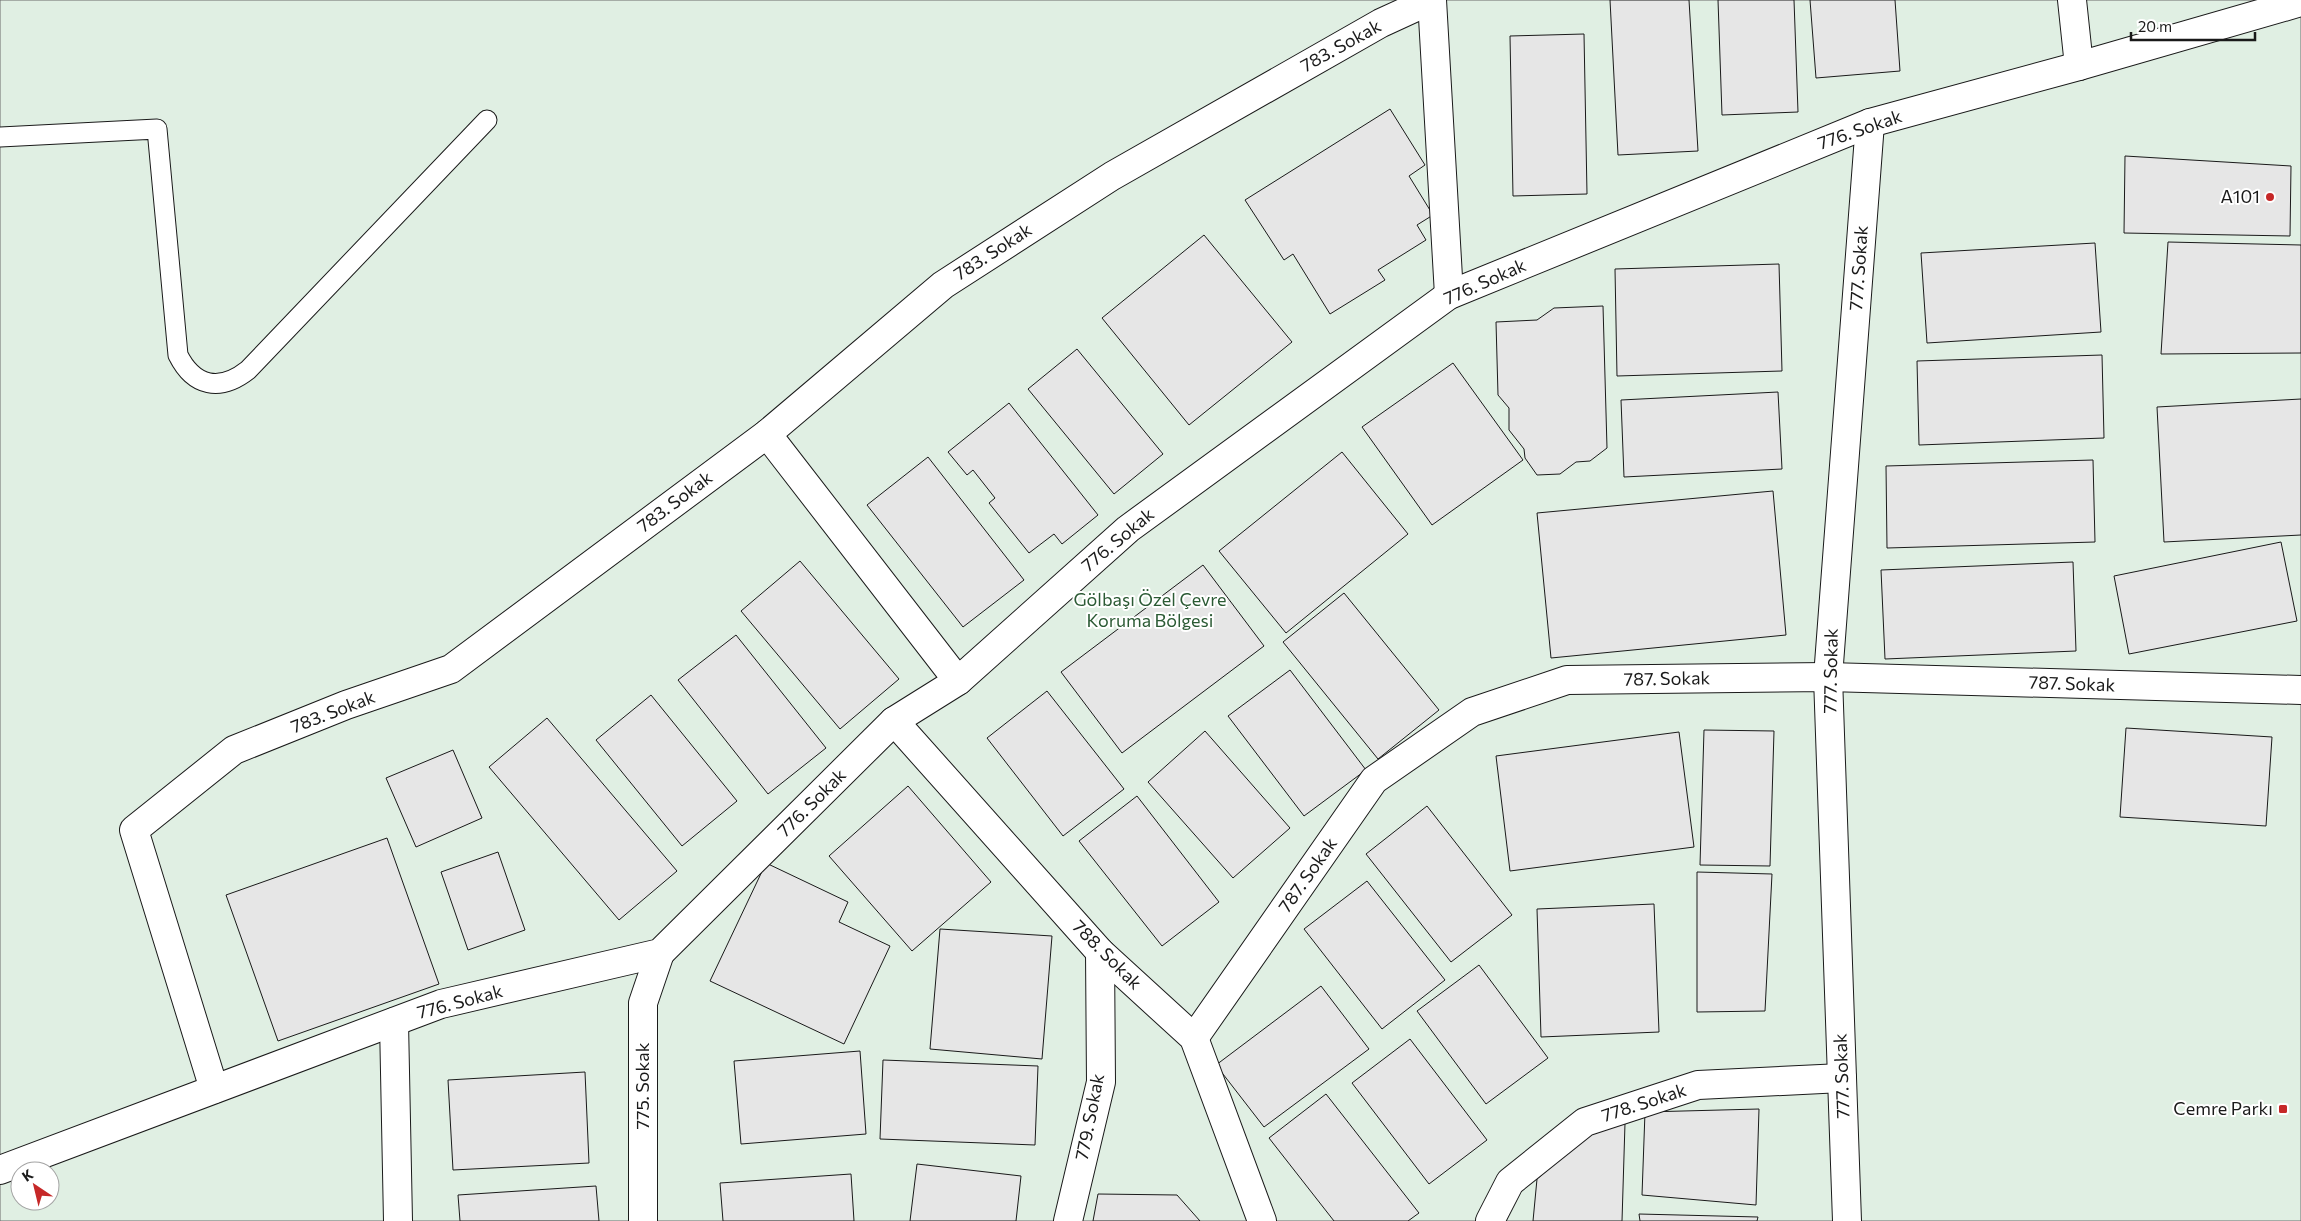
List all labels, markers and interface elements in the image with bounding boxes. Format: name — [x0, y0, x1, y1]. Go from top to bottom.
scale bar — [2131, 10, 2255, 42]
street label: 783. Sokak — [1297, 14, 1385, 76]
text: 20 m — [2138, 17, 2172, 35]
street label: 776. Sokak — [1815, 104, 1905, 154]
place label: A101 — [2220, 185, 2260, 207]
marker: A101 — [2264, 191, 2276, 203]
street label: 783. Sokak — [949, 218, 1036, 284]
street label: 777. Sokak — [1844, 224, 1872, 311]
street label: 776. Sokak — [1440, 253, 1529, 309]
street label: 783. Sokak — [633, 466, 716, 537]
street label: 776. Sokak — [1077, 503, 1158, 576]
park label: Gölbaşı Özel Çevre Koruma Bölgesi — [1073, 588, 1227, 631]
street label: 777. Sokak — [1818, 628, 1842, 714]
street label: 787. Sokak — [1624, 666, 1711, 690]
street label: 787. Sokak — [2028, 670, 2116, 696]
street label: 783. Sokak — [288, 685, 378, 737]
street label: 776. Sokak — [773, 763, 850, 841]
street label: 787. Sokak — [1273, 832, 1341, 916]
street label: 788. Sokak — [1068, 915, 1147, 994]
street label: 776. Sokak — [415, 979, 505, 1023]
street label: 777. Sokak — [1829, 1033, 1853, 1119]
street label: 775. Sokak — [631, 1042, 653, 1129]
street label: 779. Sokak — [1070, 1072, 1108, 1162]
street label: 778. Sokak — [1599, 1078, 1689, 1126]
place label: Cemre Parkı — [2173, 1097, 2273, 1119]
marker: Cemre Parkı — [2277, 1103, 2289, 1115]
north arrow — [10, 1161, 60, 1211]
text: K — [18, 1165, 36, 1185]

